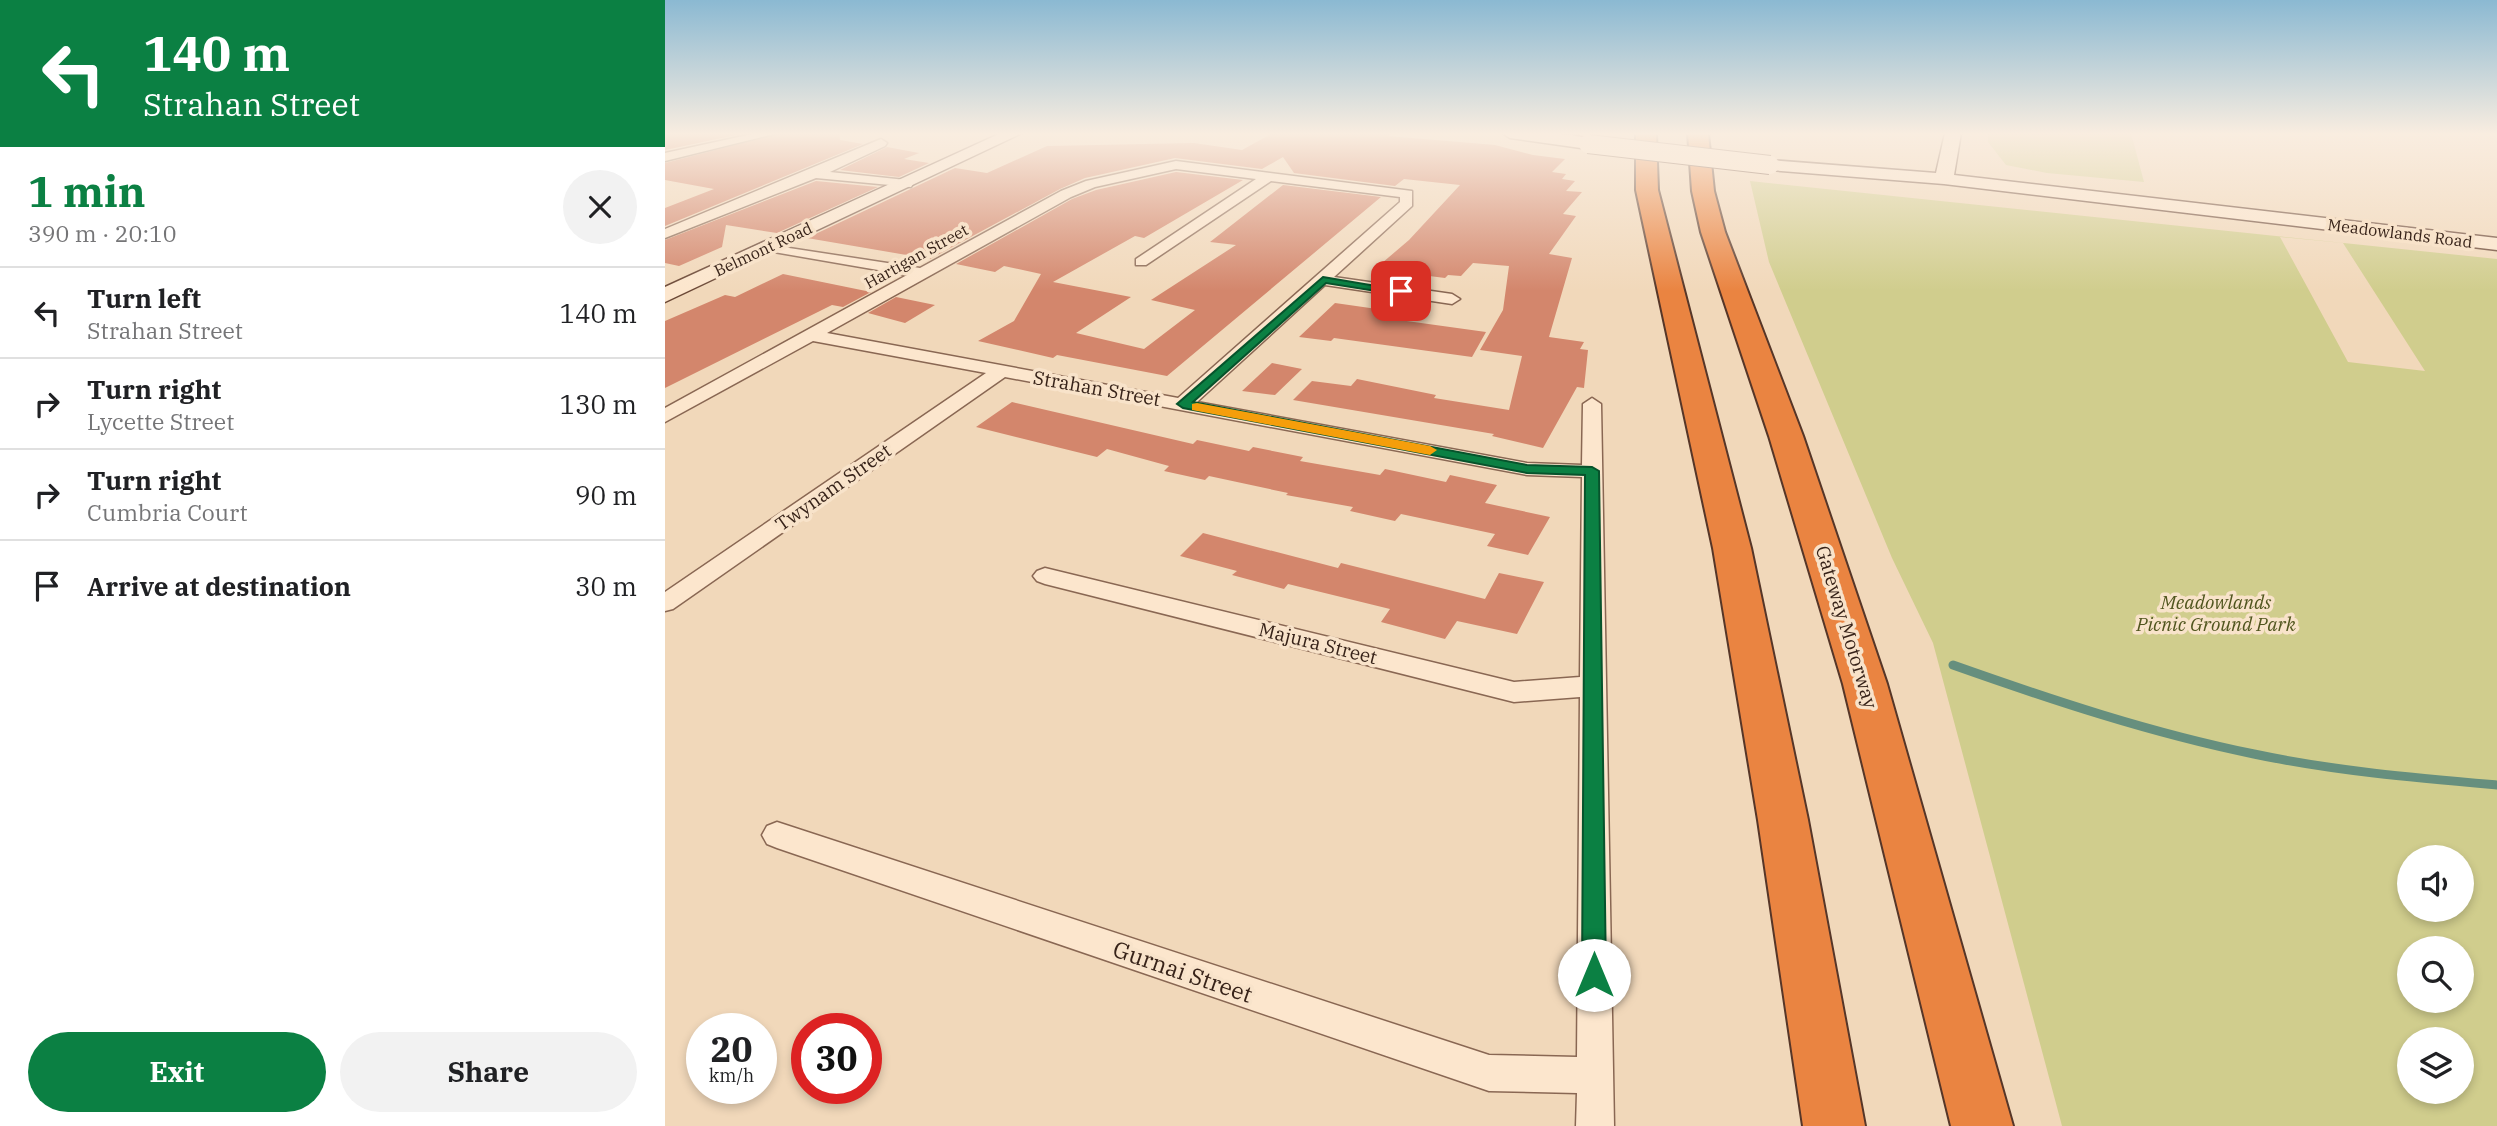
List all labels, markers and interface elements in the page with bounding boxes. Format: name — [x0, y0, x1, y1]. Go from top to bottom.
text: 140 m — [143, 21, 290, 84]
icon: left — [28, 28, 119, 119]
text: Strahan Street — [143, 83, 360, 125]
text: 1 min — [28, 164, 146, 219]
button: close — [563, 170, 637, 244]
street label: Meadowlands Road — [2326, 214, 2474, 252]
street label: Belmont Road — [711, 217, 816, 280]
text: 390 m · 20:10 — [28, 218, 177, 248]
street label: Hartigan Street — [861, 219, 972, 293]
pin — [1371, 261, 1431, 321]
icon: arrive — [1382, 272, 1420, 310]
text: Turn left — [87, 281, 201, 315]
icon: left — [28, 294, 66, 332]
text: 140 m — [559, 296, 637, 330]
text: Strahan Street — [87, 315, 243, 345]
street label: Strahan Street — [1031, 365, 1163, 411]
text: Turn right — [87, 372, 221, 406]
icon: right — [28, 385, 66, 423]
text: 130 m — [559, 387, 637, 421]
text: Lycette Street — [87, 406, 234, 436]
street label: Twynam Street — [770, 438, 896, 536]
text: Turn right — [87, 463, 221, 497]
icon: right — [28, 476, 66, 514]
text: 90 m — [575, 478, 637, 512]
text: Cumbria Court — [87, 497, 248, 527]
street label: Gateway Motorway — [1811, 543, 1883, 712]
icon: arrive — [28, 567, 66, 605]
text: Arrive at destination — [87, 569, 351, 603]
text: 30 m — [575, 569, 637, 603]
park label: Meadowlands Picnic Ground Park — [2135, 590, 2297, 636]
street label: Majura Street — [1256, 617, 1380, 669]
map controls — [2397, 845, 2474, 1104]
button: sound — [2397, 845, 2474, 922]
street label: Gurnai Street — [1109, 933, 1257, 1009]
button: search — [2397, 936, 2474, 1013]
position arrow — [1557, 938, 1631, 1012]
speed limit sign: 30 — [791, 1013, 882, 1104]
text: 20 — [710, 1026, 753, 1072]
button: layers — [2397, 1027, 2474, 1104]
button: Exit — [28, 1032, 326, 1112]
button: Share — [340, 1032, 637, 1112]
text: km/h — [709, 1064, 754, 1087]

